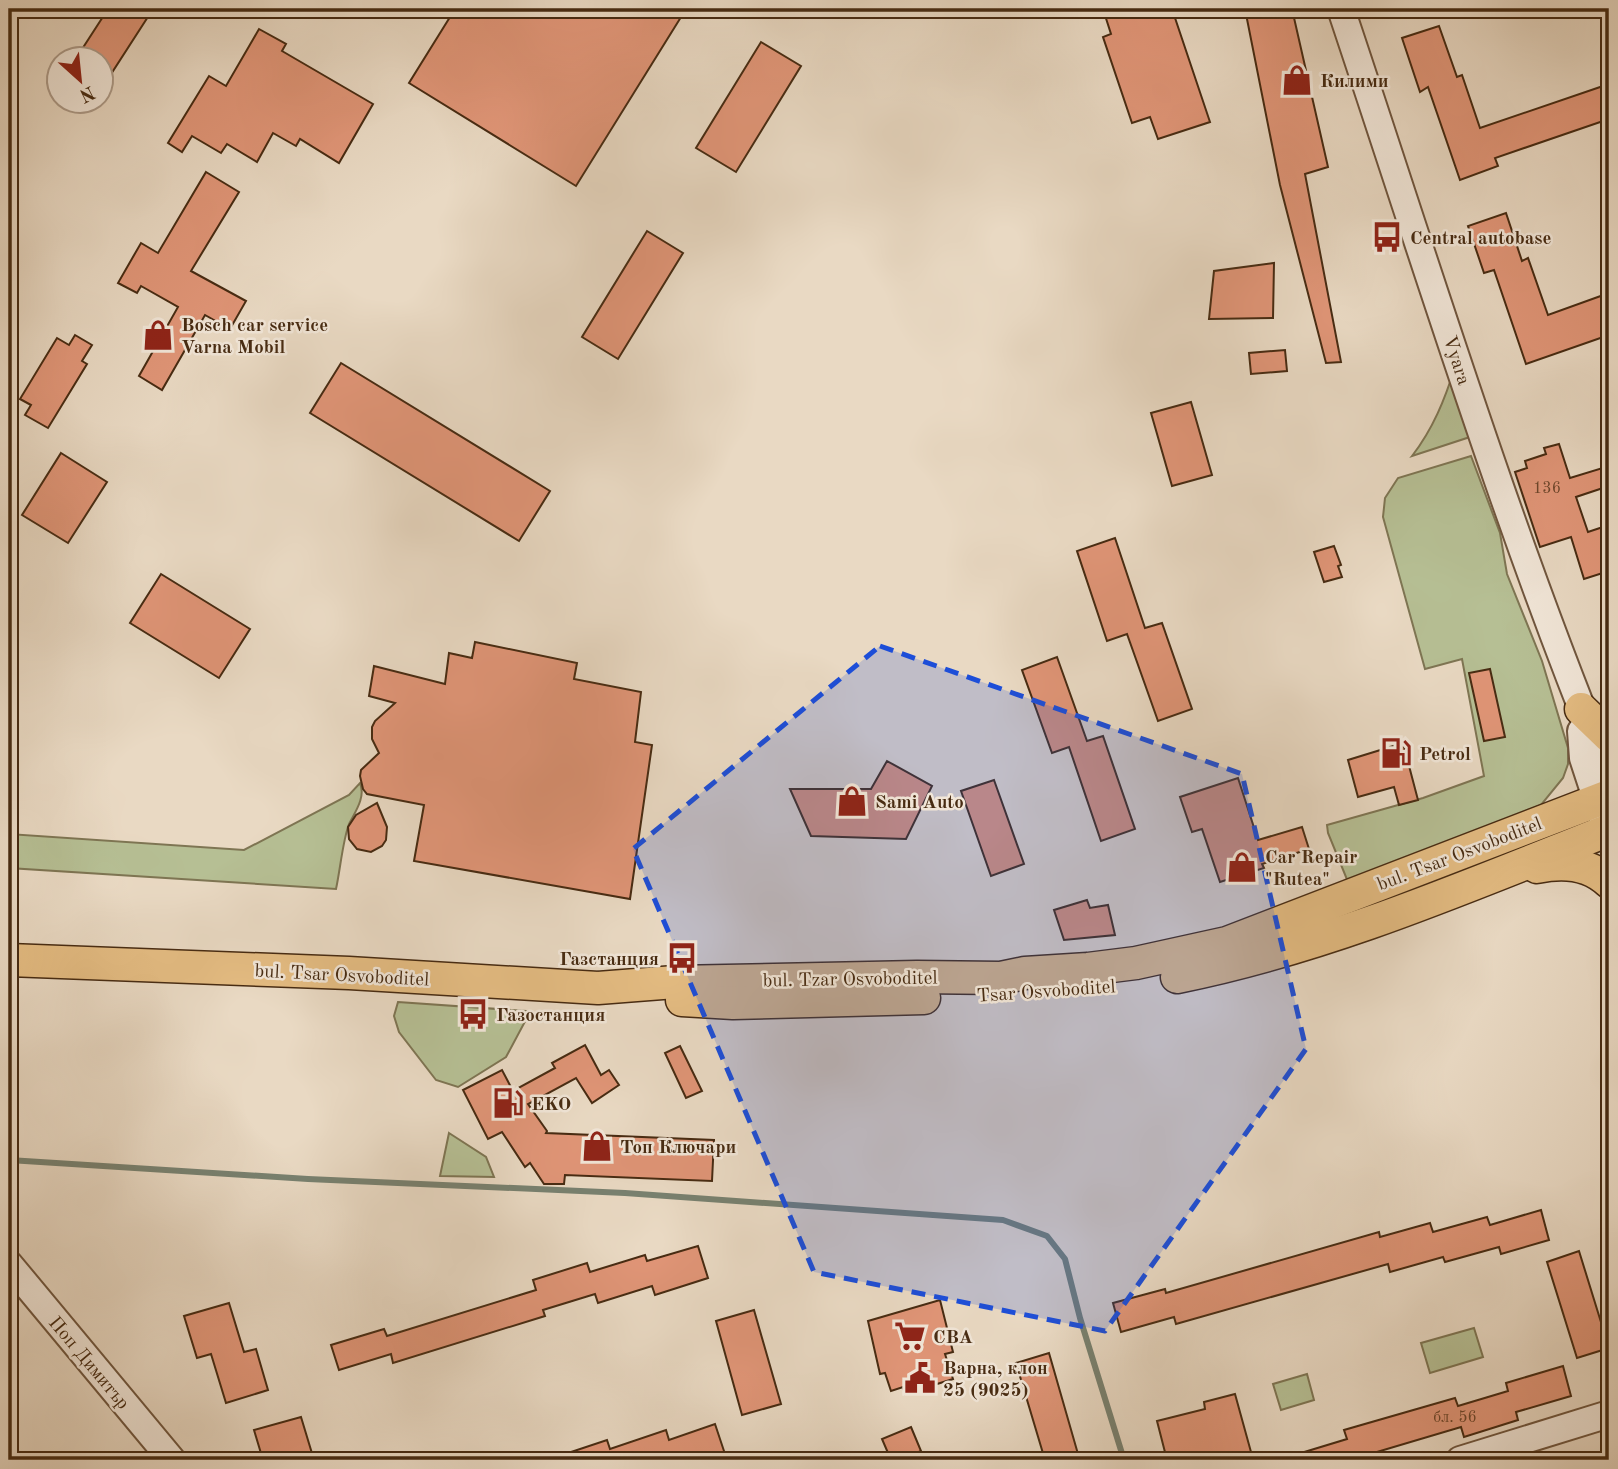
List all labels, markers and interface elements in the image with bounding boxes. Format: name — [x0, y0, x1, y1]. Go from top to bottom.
north arrow — [46, 46, 116, 116]
shop icon: Килими — [1280, 63, 1314, 97]
place label: Килими — [1320, 73, 1389, 92]
text: N — [75, 81, 97, 105]
bus stop icon: Central autobase — [1370, 220, 1404, 254]
place label: Central autobase — [1410, 230, 1552, 249]
place label: Bosch car service Varna Mobil — [181, 317, 328, 358]
shop icon: Bosch car service Varna Mobil — [141, 318, 175, 352]
street label: Vyara — [1439, 334, 1473, 388]
house number: 136 — [1533, 481, 1561, 497]
fuel station icon: Petrol — [1379, 736, 1413, 770]
place label: Petrol — [1419, 746, 1471, 765]
shop icon: Sami Auto — [835, 784, 869, 818]
place label: Sami Auto — [875, 794, 964, 813]
street label: bul. Tsar Osvoboditel — [1375, 815, 1545, 896]
place label: Car Repair "Rutea" — [1265, 849, 1357, 890]
shop icon: Car Repair "Rutea" — [1225, 850, 1259, 884]
bus stop icon: Газстанция — [665, 941, 699, 975]
place label: Газстанция — [559, 951, 659, 970]
street label: bul. Tsar Osvoboditel — [254, 962, 430, 991]
street label: bul. Tzar Osvoboditel — [762, 969, 938, 992]
street label: Tsar Osvoboditel — [976, 978, 1116, 1007]
bus stop icon: Газoстанция — [456, 997, 490, 1031]
place label: Газoстанция — [496, 1007, 605, 1026]
fuel station icon: EKO — [491, 1086, 525, 1120]
place label: EKO — [531, 1096, 571, 1115]
shop icon: Топ Ключари — [580, 1129, 614, 1163]
place label: Топ Ключари — [620, 1139, 736, 1158]
street label: Поп Димитър — [44, 1314, 132, 1414]
supermarket icon: CBA — [893, 1319, 927, 1353]
place label: CBA — [933, 1329, 973, 1348]
place label: Варна, клон 25 (9025) — [943, 1360, 1048, 1401]
public building icon: Варна, клон 25 (9025) — [903, 1361, 937, 1395]
house number: бл. 56 — [1433, 1410, 1477, 1426]

